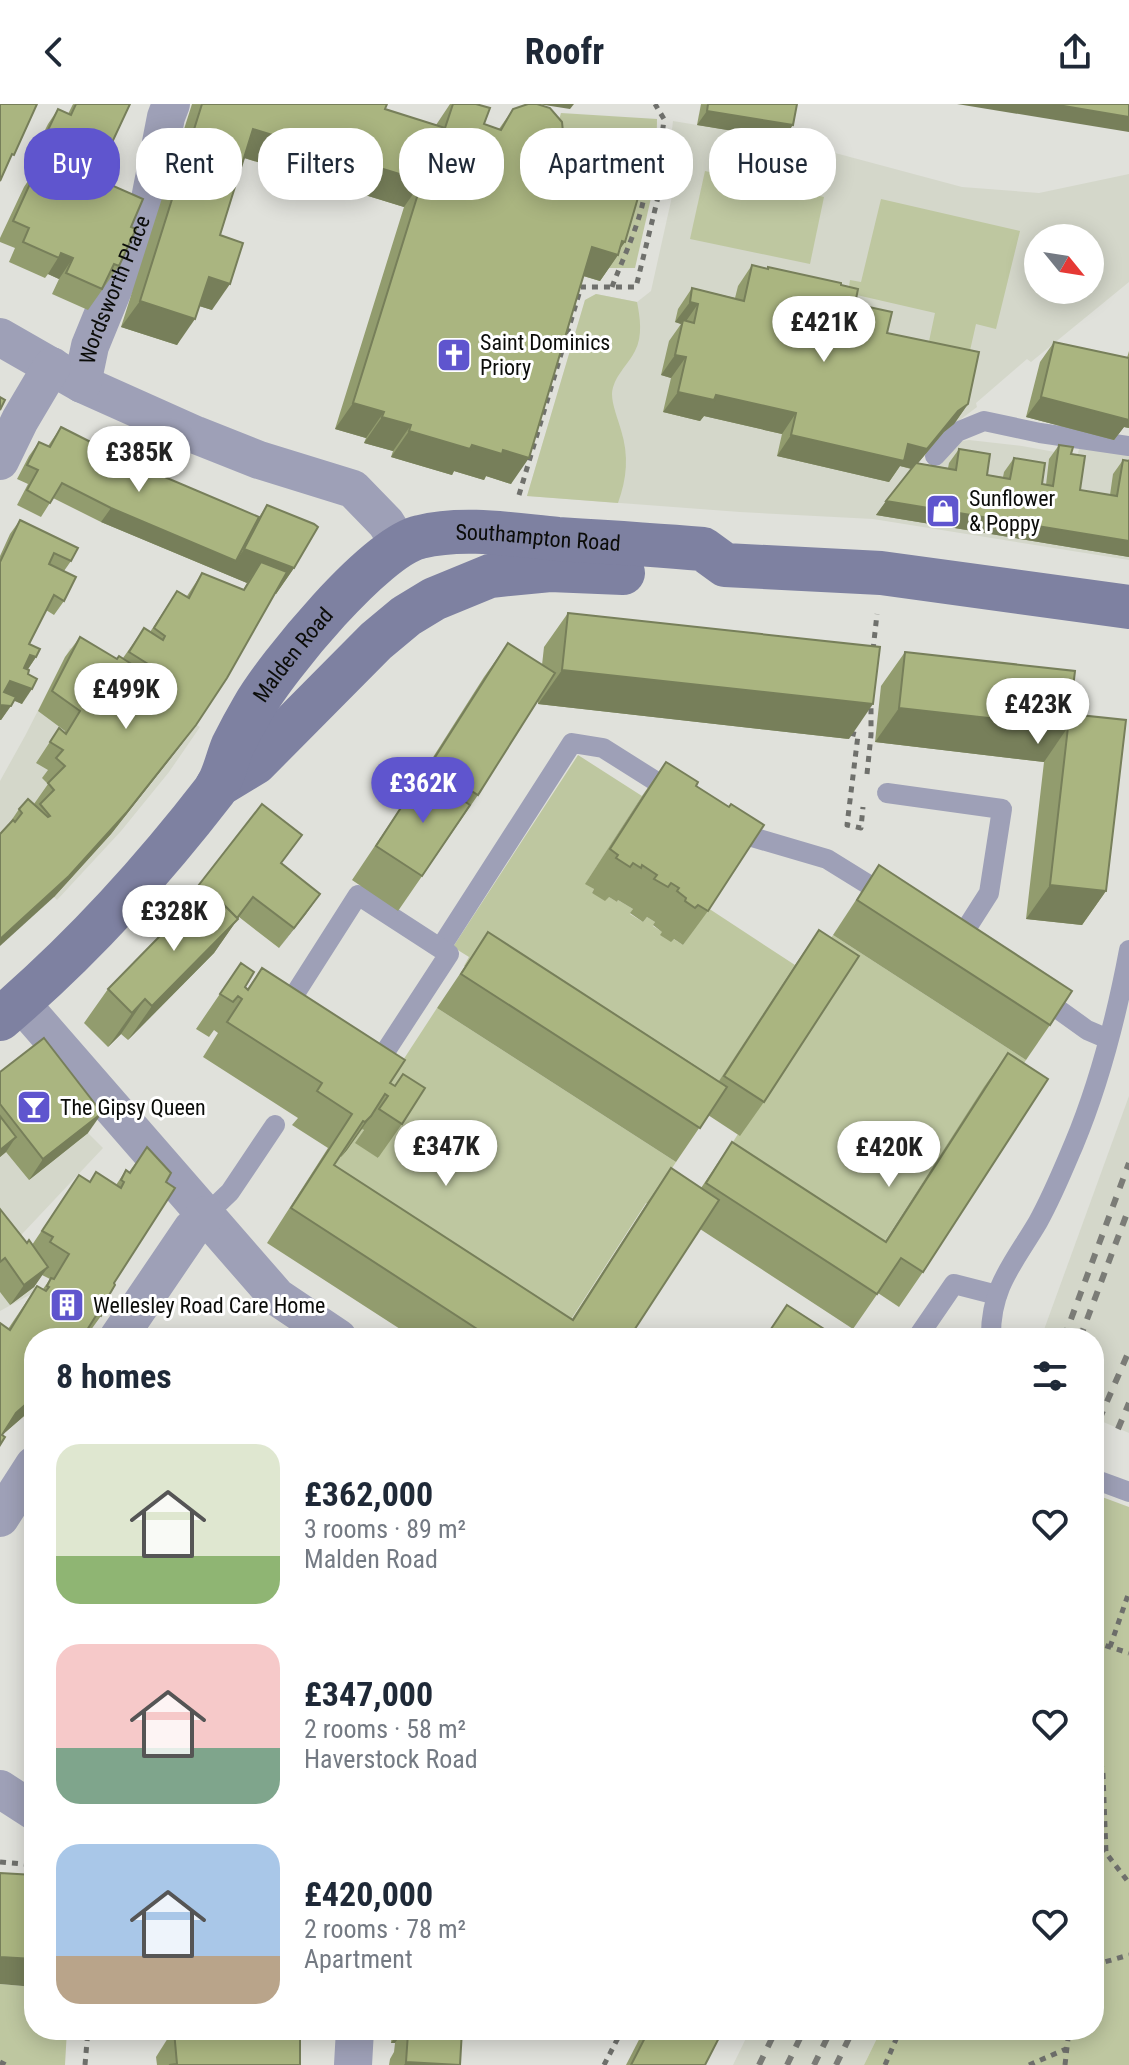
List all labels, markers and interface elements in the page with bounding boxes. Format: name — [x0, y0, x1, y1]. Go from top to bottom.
icon: back — [32, 30, 76, 74]
icon: share — [1053, 30, 1097, 74]
text: Roofr — [525, 31, 604, 73]
chip: Buy — [24, 128, 120, 200]
chip: Rent — [136, 128, 242, 200]
chip: Filters — [258, 128, 383, 200]
chip: New — [399, 128, 504, 200]
chip: Apartment — [520, 128, 693, 200]
chip: House — [709, 128, 836, 200]
street label: Wordsworth Place — [74, 211, 155, 366]
north arrow — [1024, 224, 1104, 304]
map controls — [1024, 224, 1104, 304]
pin: £421K — [768, 296, 880, 364]
text: £421K — [790, 307, 858, 337]
place label: Saint Dominics Priory — [480, 330, 610, 380]
church icon: Saint Dominics Priory — [435, 336, 473, 374]
pin: £385K — [83, 426, 195, 494]
text: £385K — [105, 437, 173, 467]
place label: Sunflower & Poppy — [969, 486, 1055, 536]
shop icon: Sunflower & Poppy — [924, 492, 962, 530]
street label: Southampton Road — [455, 519, 621, 555]
street label: Malden Road — [248, 602, 338, 707]
pin: £499K — [70, 663, 182, 731]
text: £499K — [92, 674, 160, 704]
pin: £423K — [982, 678, 1094, 746]
text: £423K — [1004, 689, 1072, 719]
pin: £362K — [367, 757, 479, 825]
text: £362K — [389, 768, 457, 798]
pin: £328K — [118, 885, 230, 953]
text: £328K — [140, 896, 208, 926]
bar icon: The Gipsy Queen — [15, 1088, 53, 1126]
place label: The Gipsy Queen — [60, 1095, 206, 1120]
pin: £347K — [390, 1120, 502, 1188]
pin: £420K — [833, 1121, 945, 1189]
text: £347K — [412, 1131, 480, 1161]
text: £420K — [855, 1132, 923, 1162]
building icon: Wellesley Road Care Home — [48, 1286, 86, 1324]
place label: Wellesley Road Care Home — [93, 1293, 325, 1318]
icon: filters — [1028, 1354, 1072, 1398]
text: 8 homes — [56, 1356, 172, 1396]
text: £362,000 — [304, 1474, 433, 1514]
icon: home — [120, 1476, 216, 1572]
icon: heart — [1028, 1502, 1072, 1546]
text: 3 rooms · 89 m² — [304, 1514, 466, 1544]
text: Malden Road — [304, 1544, 438, 1574]
text: £347,000 — [304, 1674, 433, 1714]
icon: home — [120, 1676, 216, 1772]
icon: heart — [1028, 1702, 1072, 1746]
text: 2 rooms · 58 m² — [304, 1714, 466, 1744]
text: Haverstock Road — [304, 1744, 478, 1774]
text: £420,000 — [304, 1874, 433, 1914]
icon: home — [120, 1876, 216, 1972]
icon: heart — [1028, 1902, 1072, 1946]
text: 2 rooms · 78 m² — [304, 1914, 466, 1944]
text: Apartment — [304, 1944, 413, 1974]

